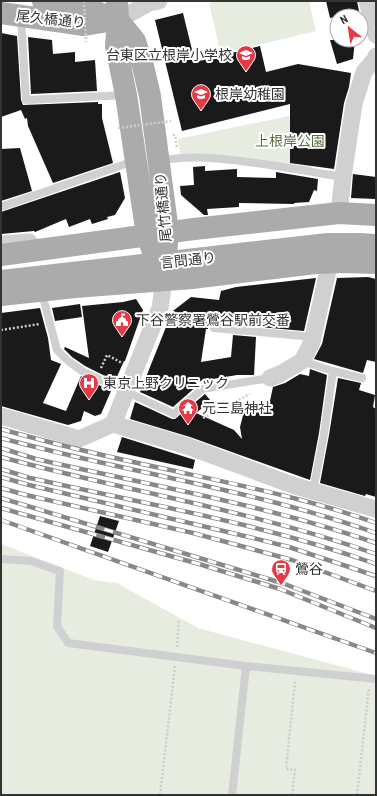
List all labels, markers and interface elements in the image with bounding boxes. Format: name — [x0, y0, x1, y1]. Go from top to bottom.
street label: 尾久橋通り — [15, 7, 87, 31]
north arrow — [329, 8, 369, 48]
text: N — [338, 12, 351, 27]
school or university icon: 台東区立根岸小学校 — [235, 44, 257, 72]
place label: 台東区立根岸小学校 — [106, 47, 232, 63]
school or university icon: 根岸幼稚園 — [190, 83, 212, 111]
place label: 根岸幼稚園 — [215, 86, 285, 102]
park label: 上根岸公園 — [255, 133, 325, 149]
street label: 尾竹橋通り — [152, 171, 174, 243]
street label: 言問通り — [159, 249, 217, 271]
public building icon: 下谷警察署鶯谷駅前交番 — [111, 309, 133, 337]
place label: 下谷警察署鶯谷駅前交番 — [136, 312, 290, 328]
hospital icon: 東京上野クリニック — [78, 372, 100, 400]
place label: 東京上野クリニック — [103, 375, 229, 391]
temple icon: 元三島神社 — [177, 397, 199, 425]
place label: 元三島神社 — [202, 400, 272, 416]
station icon: 鶯谷 — [270, 558, 292, 586]
place label: 鶯谷 — [295, 561, 323, 577]

